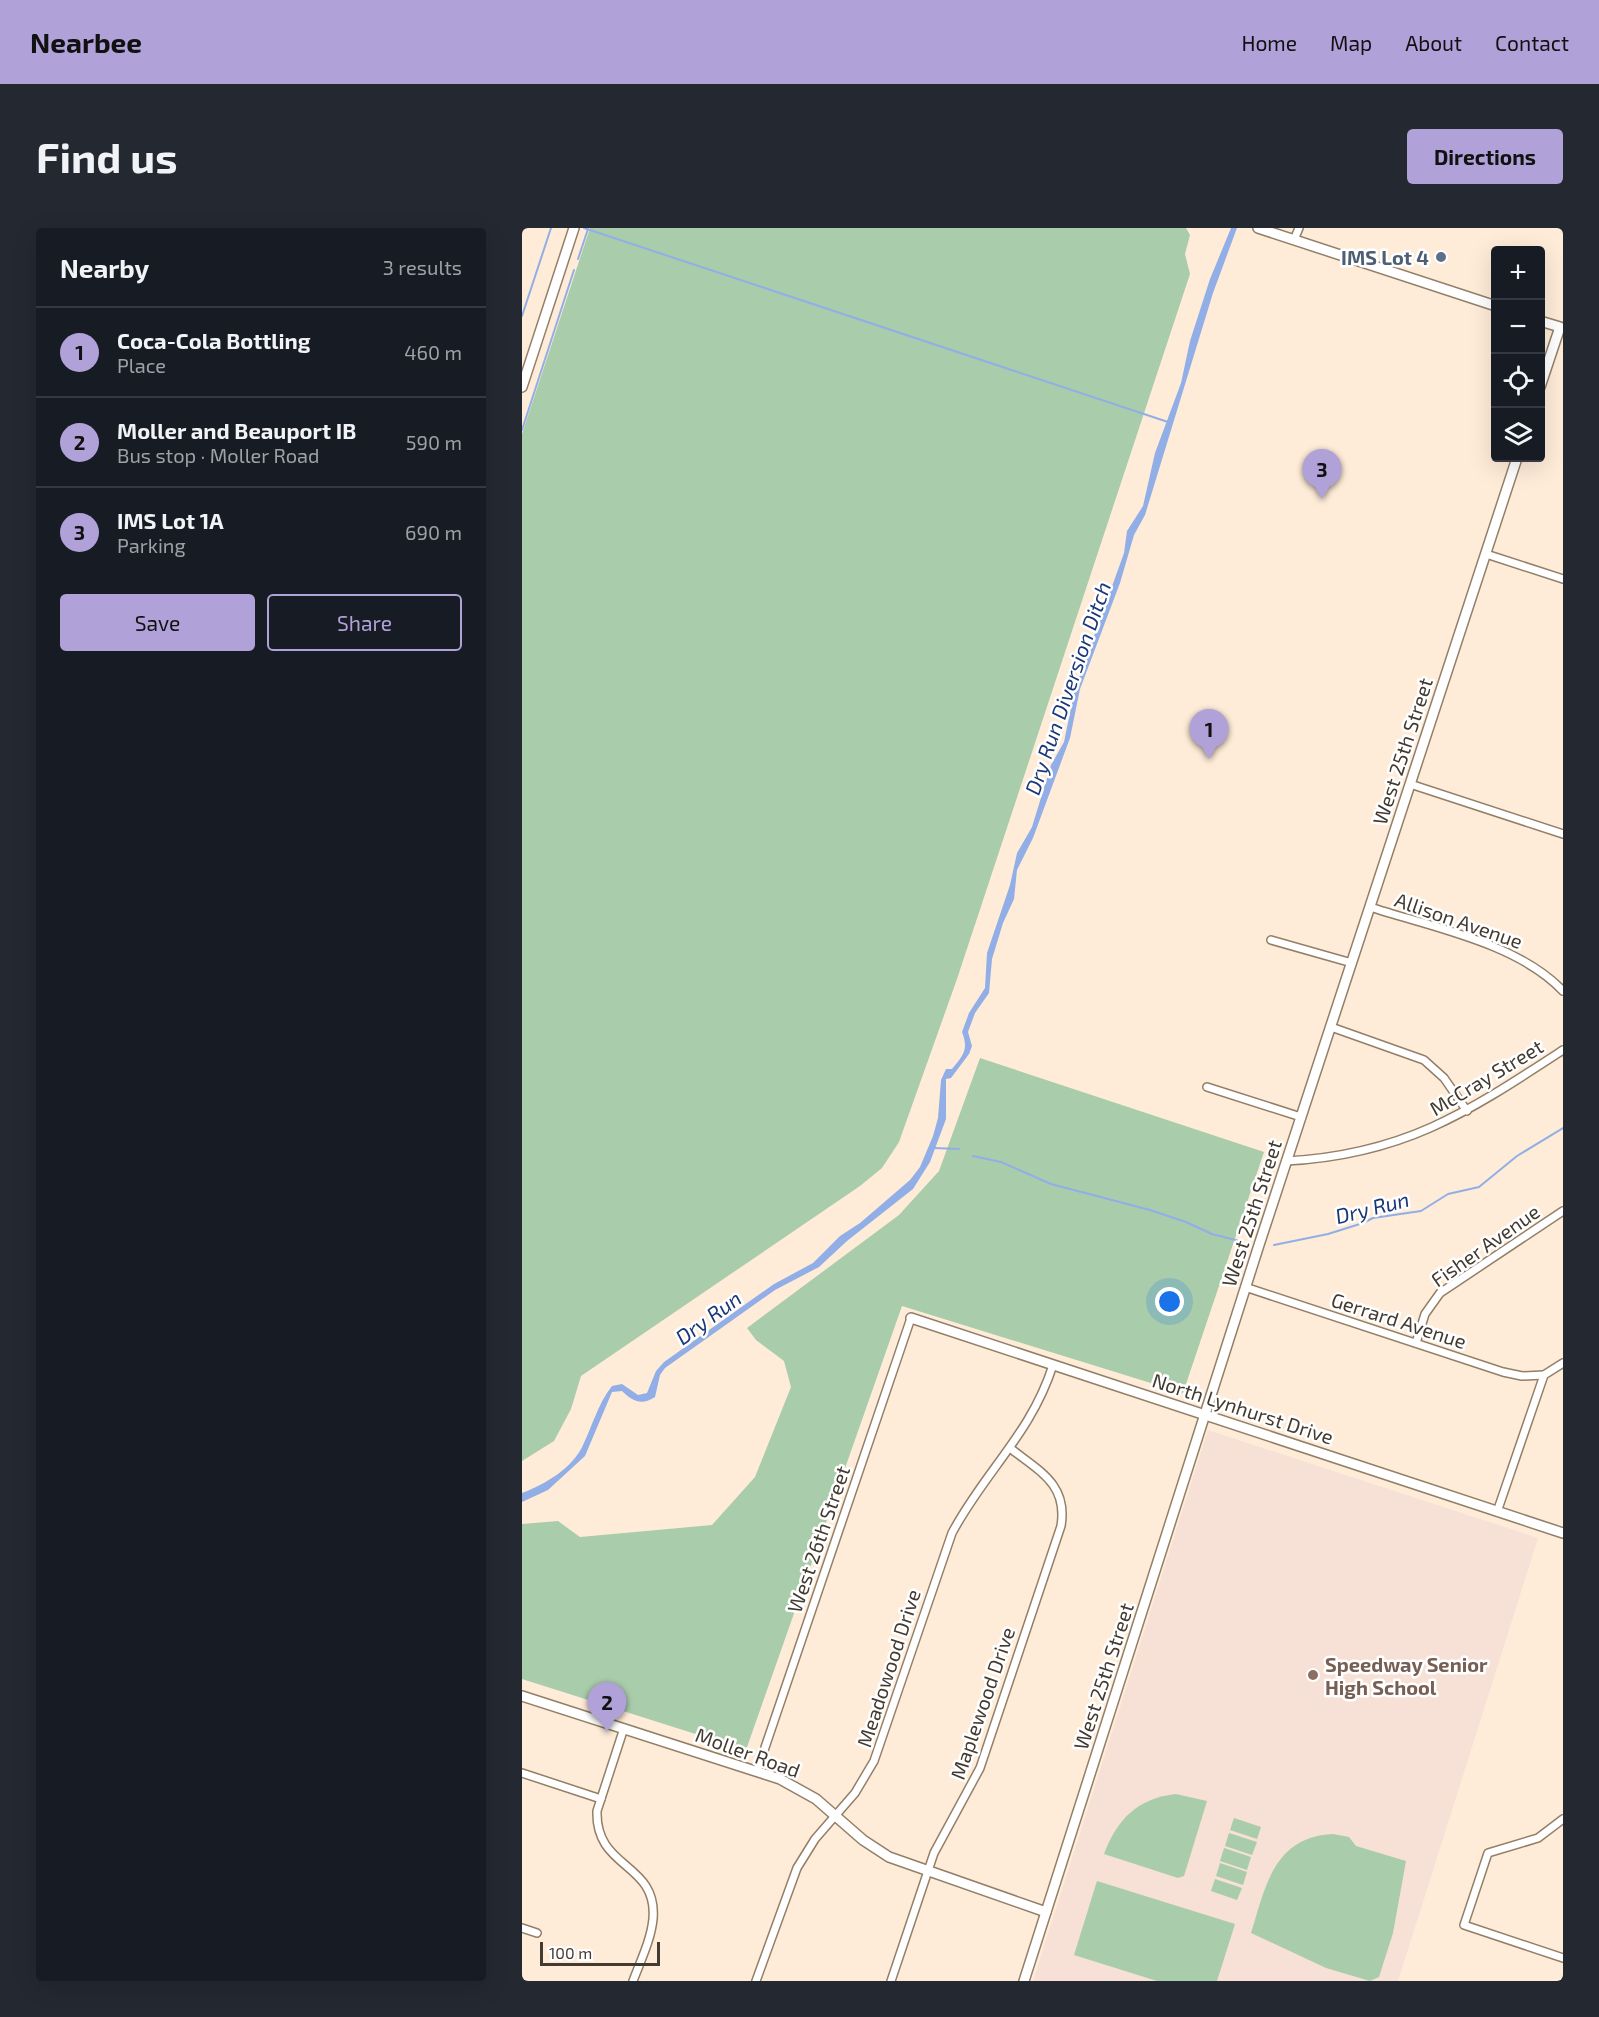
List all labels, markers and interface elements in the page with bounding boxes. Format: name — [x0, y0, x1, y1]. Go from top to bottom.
text: Nearbee — [30, 25, 142, 59]
text: Home — [1241, 30, 1297, 55]
text: Map — [1330, 30, 1372, 55]
text: About — [1405, 30, 1462, 55]
text: Contact — [1495, 30, 1569, 55]
button: Directions — [1407, 129, 1563, 184]
text: Find us — [36, 131, 178, 181]
place label: IMS Lot 4 — [1341, 245, 1429, 269]
map controls — [1491, 246, 1545, 462]
button: + — [1491, 246, 1545, 300]
marker: IMS Lot 4 — [1434, 250, 1448, 264]
text: Nearby — [60, 252, 149, 283]
text: 3 results — [383, 255, 462, 279]
button: − — [1491, 300, 1545, 354]
text: Coca-Cola Bottling — [117, 327, 311, 353]
text: 1 — [75, 340, 84, 364]
text: 460 m — [404, 340, 462, 364]
text: Place — [117, 353, 166, 377]
button: locate — [1491, 354, 1545, 408]
button: layers — [1491, 408, 1545, 462]
text: Moller and Beauport IB — [117, 417, 356, 443]
text: 2 — [74, 430, 85, 454]
text: 590 m — [406, 430, 462, 454]
text: Bus stop · Moller Road — [117, 443, 319, 467]
pin: 3 — [1302, 450, 1342, 499]
text: IMS Lot 1A — [117, 507, 224, 533]
text: 3 — [74, 520, 85, 544]
text: 690 m — [405, 520, 462, 544]
text: Parking — [117, 533, 186, 557]
water label: Dry Run Diversion Ditch — [1019, 578, 1116, 798]
button: Save — [60, 594, 255, 651]
button: Share — [267, 594, 462, 651]
street label: West 25th Street — [1367, 674, 1437, 827]
pin: 1 — [1190, 710, 1228, 759]
street label: Allison Avenue — [1392, 887, 1526, 953]
street label: McCray Street — [1425, 1034, 1547, 1120]
street label: West 25th Street — [1216, 1136, 1286, 1289]
water label: Dry Run — [1332, 1186, 1412, 1229]
street label: Fisher Avenue — [1426, 1199, 1544, 1291]
water label: Dry Run — [670, 1285, 746, 1350]
your location — [1155, 1287, 1184, 1316]
street label: Gerrard Avenue — [1328, 1287, 1470, 1353]
street label: North Lynhurst Drive — [1149, 1367, 1337, 1449]
street label: West 26th Street — [782, 1462, 854, 1615]
street label: Meadowood Drive — [851, 1586, 925, 1750]
street label: West 25th Street — [1068, 1599, 1138, 1752]
street label: Maplewood Drive — [945, 1624, 1019, 1782]
place label: Speedway Senior High School — [1325, 1652, 1488, 1699]
marker: Speedway Senior High School — [1306, 1668, 1320, 1682]
pin: 2 — [588, 1682, 626, 1732]
street label: Moller Road — [692, 1722, 804, 1782]
scale bar — [540, 1939, 660, 1966]
text: 100 m — [549, 1943, 592, 1962]

